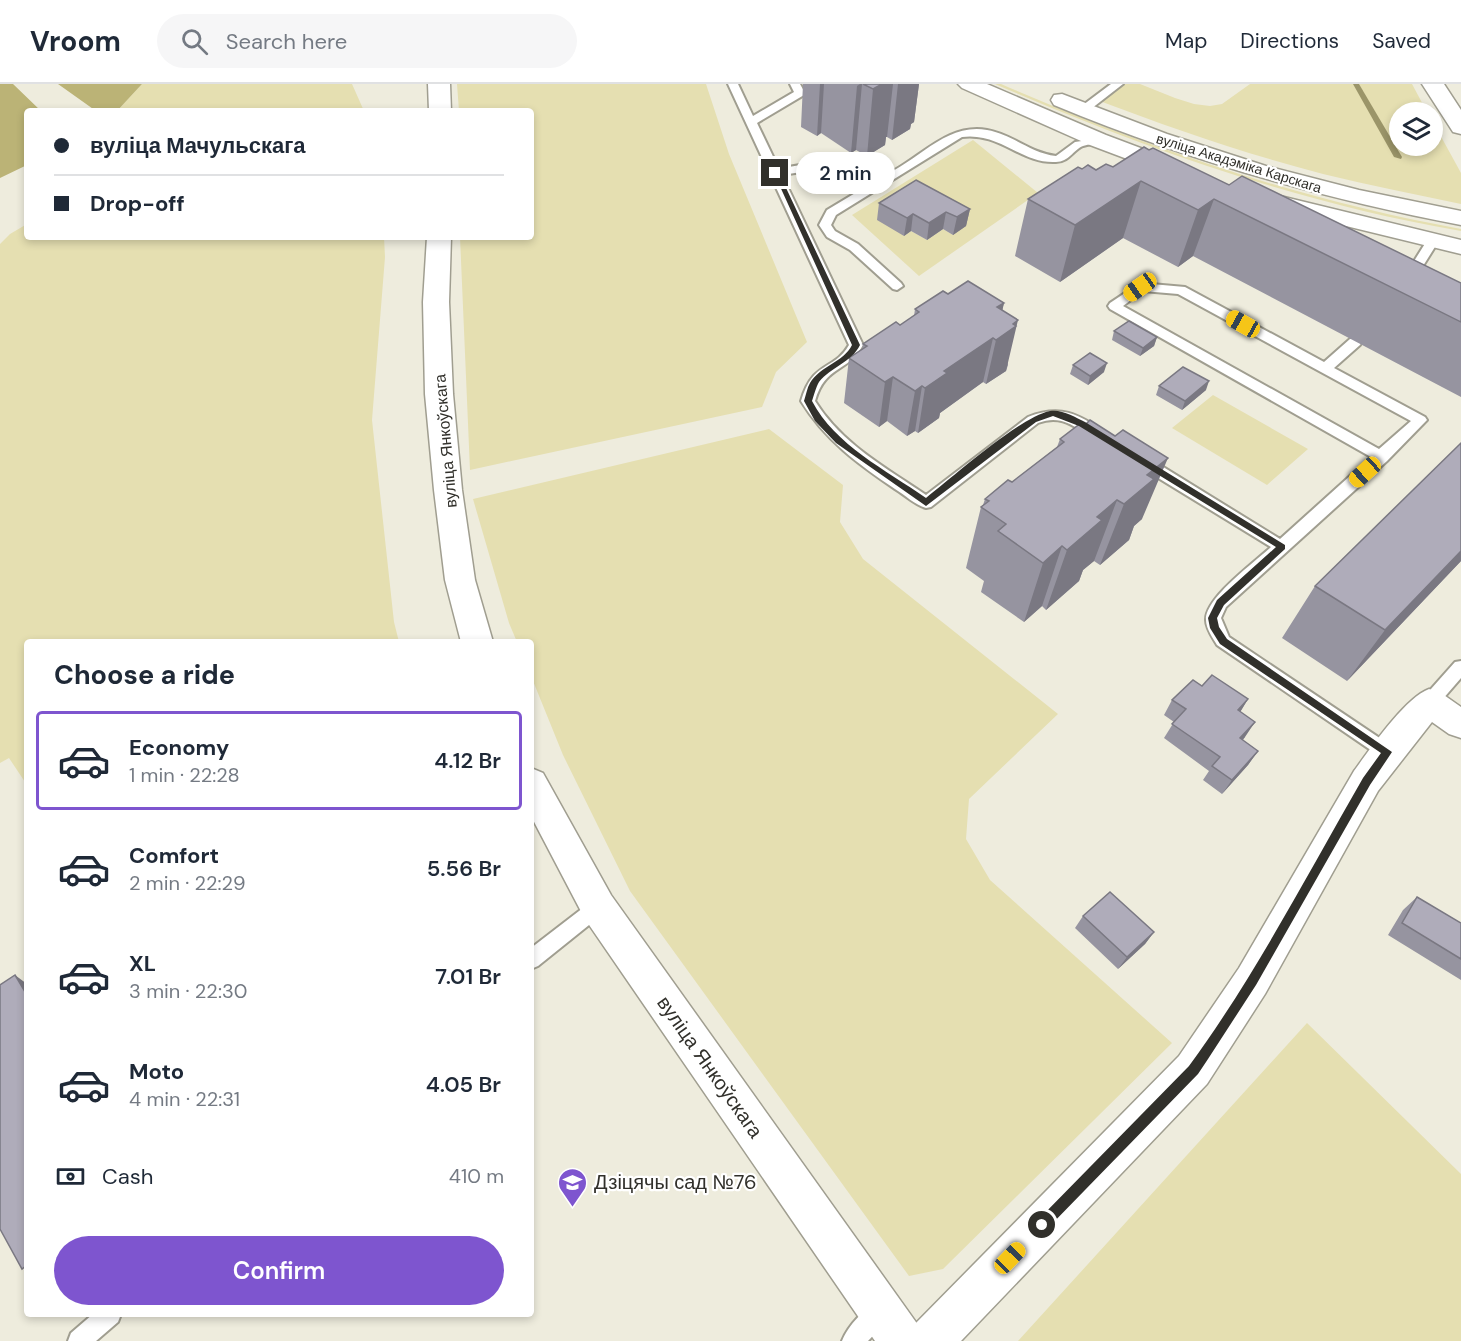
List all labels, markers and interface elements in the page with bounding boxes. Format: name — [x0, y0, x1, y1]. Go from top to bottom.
search box — [157, 14, 577, 68]
text: Vroom — [30, 23, 121, 60]
icon: search — [178, 25, 211, 58]
text: Search here — [226, 27, 347, 56]
text: Map — [1165, 27, 1207, 55]
text: Directions — [1240, 27, 1339, 55]
text: Saved — [1372, 27, 1431, 55]
map controls — [1389, 102, 1443, 156]
button: layers — [1389, 102, 1443, 156]
street label: вуліца Акадэміка Карскага — [1154, 129, 1324, 197]
text: вуліца Мачульскага — [90, 131, 306, 160]
callout: 2 min — [796, 152, 895, 194]
route end — [761, 159, 788, 186]
text: 2 min — [819, 160, 872, 186]
text: Drop-off — [90, 189, 185, 218]
car — [1120, 269, 1160, 305]
car — [1223, 307, 1263, 341]
street label: вуліца Янкоўскага — [429, 373, 462, 509]
car — [1346, 453, 1384, 491]
text: Choose a ride — [54, 657, 235, 692]
text: Economy — [129, 733, 229, 762]
icon: car — [57, 734, 111, 788]
text: 4.12 Br — [434, 746, 501, 775]
text: 1 min · 22:28 — [129, 762, 240, 788]
text: Comfort — [129, 841, 219, 870]
icon: car — [57, 842, 111, 896]
text: 5.56 Br — [427, 854, 501, 883]
text: 2 min · 22:29 — [129, 870, 246, 896]
text: XL — [129, 949, 156, 978]
icon: car — [57, 950, 111, 1004]
text: 7.01 Br — [435, 962, 501, 991]
text: 3 min · 22:30 — [129, 978, 247, 1004]
street label: вуліца Янкоўскага — [651, 991, 769, 1144]
text: Moto — [129, 1057, 184, 1086]
icon: car — [57, 1058, 111, 1112]
text: 4.05 Br — [426, 1070, 501, 1099]
text: 4 min · 22:31 — [129, 1086, 240, 1112]
icon: cash — [54, 1160, 87, 1193]
text: Cash — [102, 1162, 153, 1191]
text: 410 m — [449, 1163, 504, 1189]
school or university icon: Дзіцячы сад №76 — [557, 1166, 589, 1208]
place label: Дзіцячы сад №76 — [594, 1169, 757, 1195]
route start — [1028, 1211, 1055, 1238]
button: Confirm — [54, 1236, 504, 1305]
car — [991, 1239, 1029, 1277]

